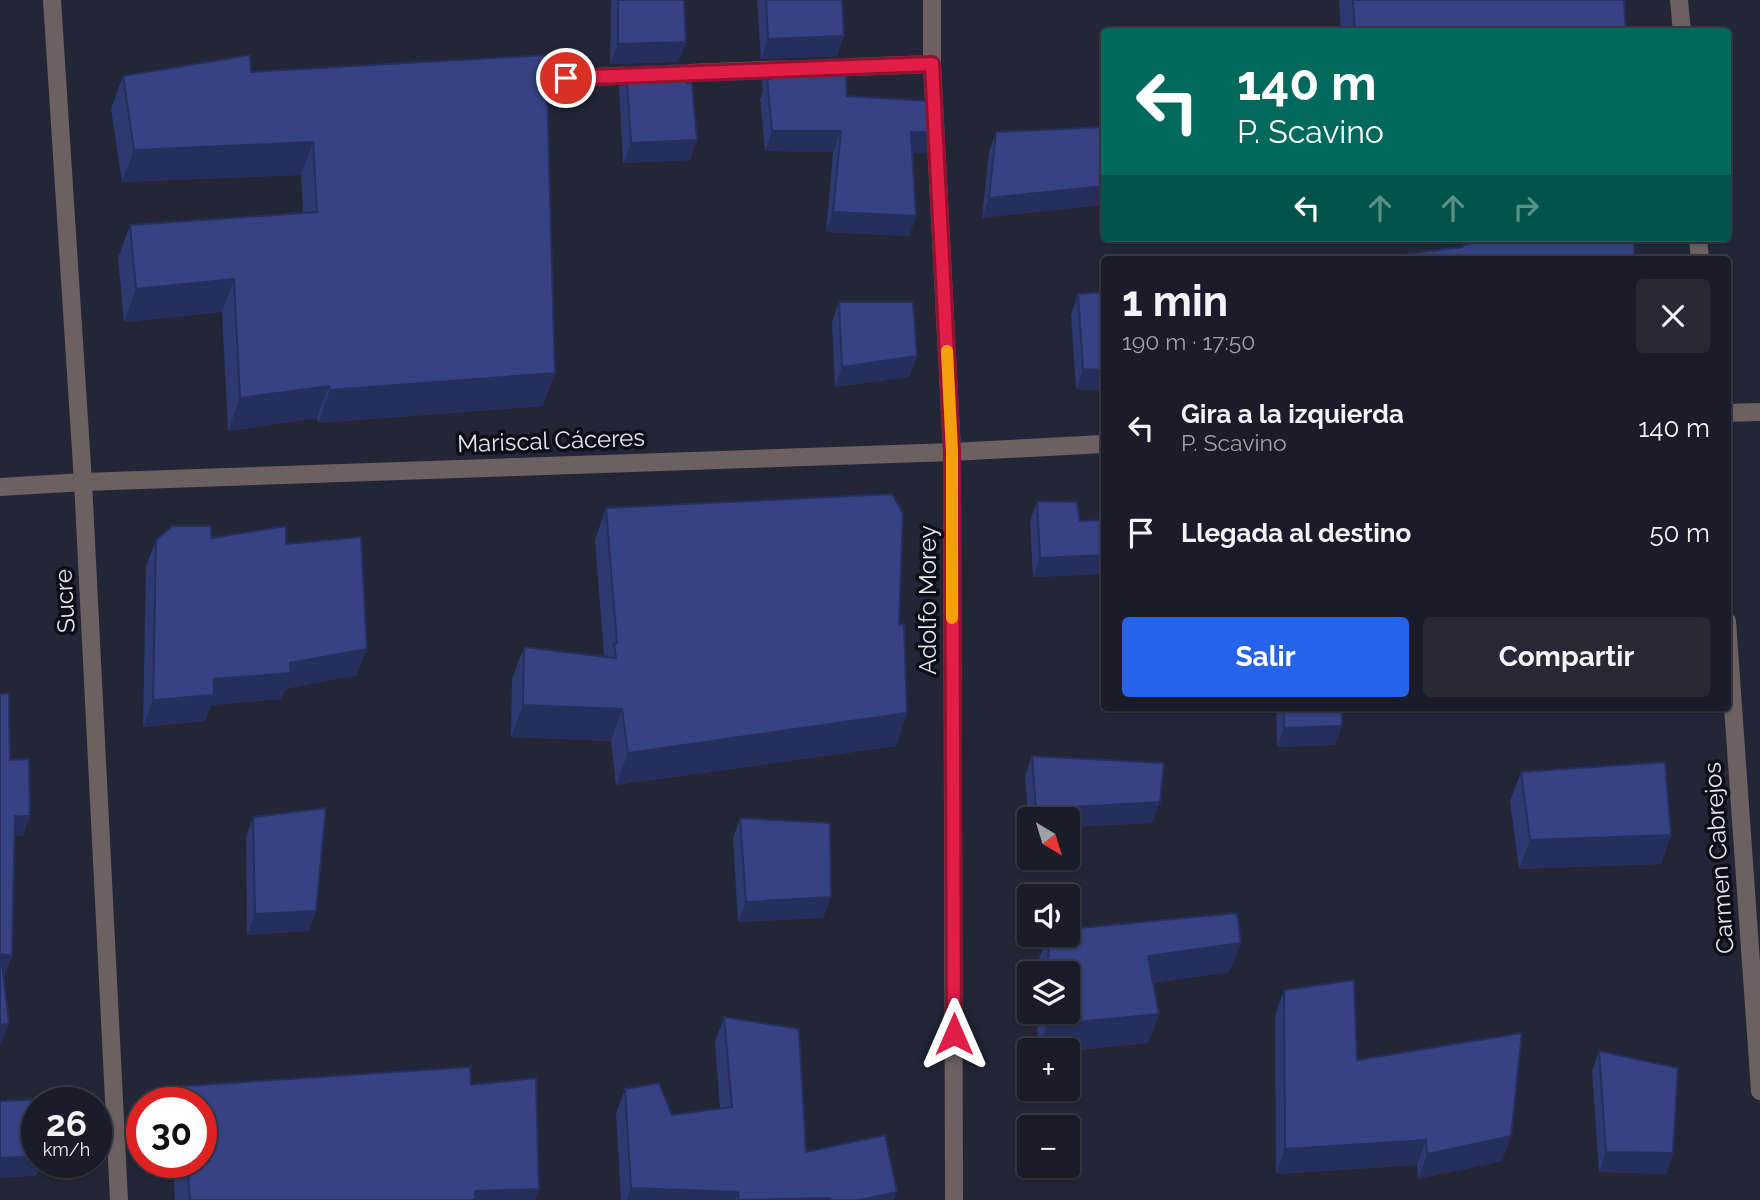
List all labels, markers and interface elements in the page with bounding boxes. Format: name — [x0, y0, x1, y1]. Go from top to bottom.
pin — [536, 48, 596, 108]
text: 140 m — [1237, 54, 1377, 111]
icon: left — [1122, 56, 1213, 147]
icon: arrive — [547, 59, 585, 97]
text: P. Scavino — [1237, 113, 1384, 150]
icon: left — [1288, 189, 1326, 227]
icon: ahead — [1361, 189, 1399, 227]
icon: ahead — [1434, 189, 1472, 227]
icon: right — [1507, 189, 1545, 227]
text: 1 min — [1122, 277, 1228, 326]
button: close — [1636, 279, 1710, 353]
text: 190 m · 17:50 — [1122, 328, 1255, 355]
text: Gira a la izquierda — [1181, 399, 1404, 429]
icon: left — [1122, 409, 1160, 447]
text: 140 m — [1638, 413, 1710, 443]
street label: Mariscal Cáceres — [457, 423, 645, 458]
text: P. Scavino — [1181, 429, 1287, 456]
icon: arrive — [1122, 514, 1160, 552]
text: Llegada al destino — [1181, 518, 1411, 548]
text: 50 m — [1649, 518, 1710, 548]
street label: Adolfo Morey — [913, 525, 942, 675]
street label: Sucre — [48, 568, 81, 634]
button: Salir — [1122, 617, 1409, 697]
button: Compartir — [1423, 617, 1710, 697]
street label: Carmen Cabrejos — [1697, 761, 1740, 955]
north arrow — [1017, 807, 1080, 870]
map controls — [1017, 807, 1080, 1178]
button: sound — [1017, 884, 1080, 947]
button: layers — [1017, 961, 1080, 1024]
position arrow — [917, 997, 991, 1071]
button: + — [1017, 1038, 1080, 1101]
speed limit sign: 30 — [126, 1087, 217, 1178]
text: 26 — [46, 1103, 87, 1144]
button: − — [1017, 1115, 1080, 1178]
text: km/h — [43, 1139, 90, 1160]

